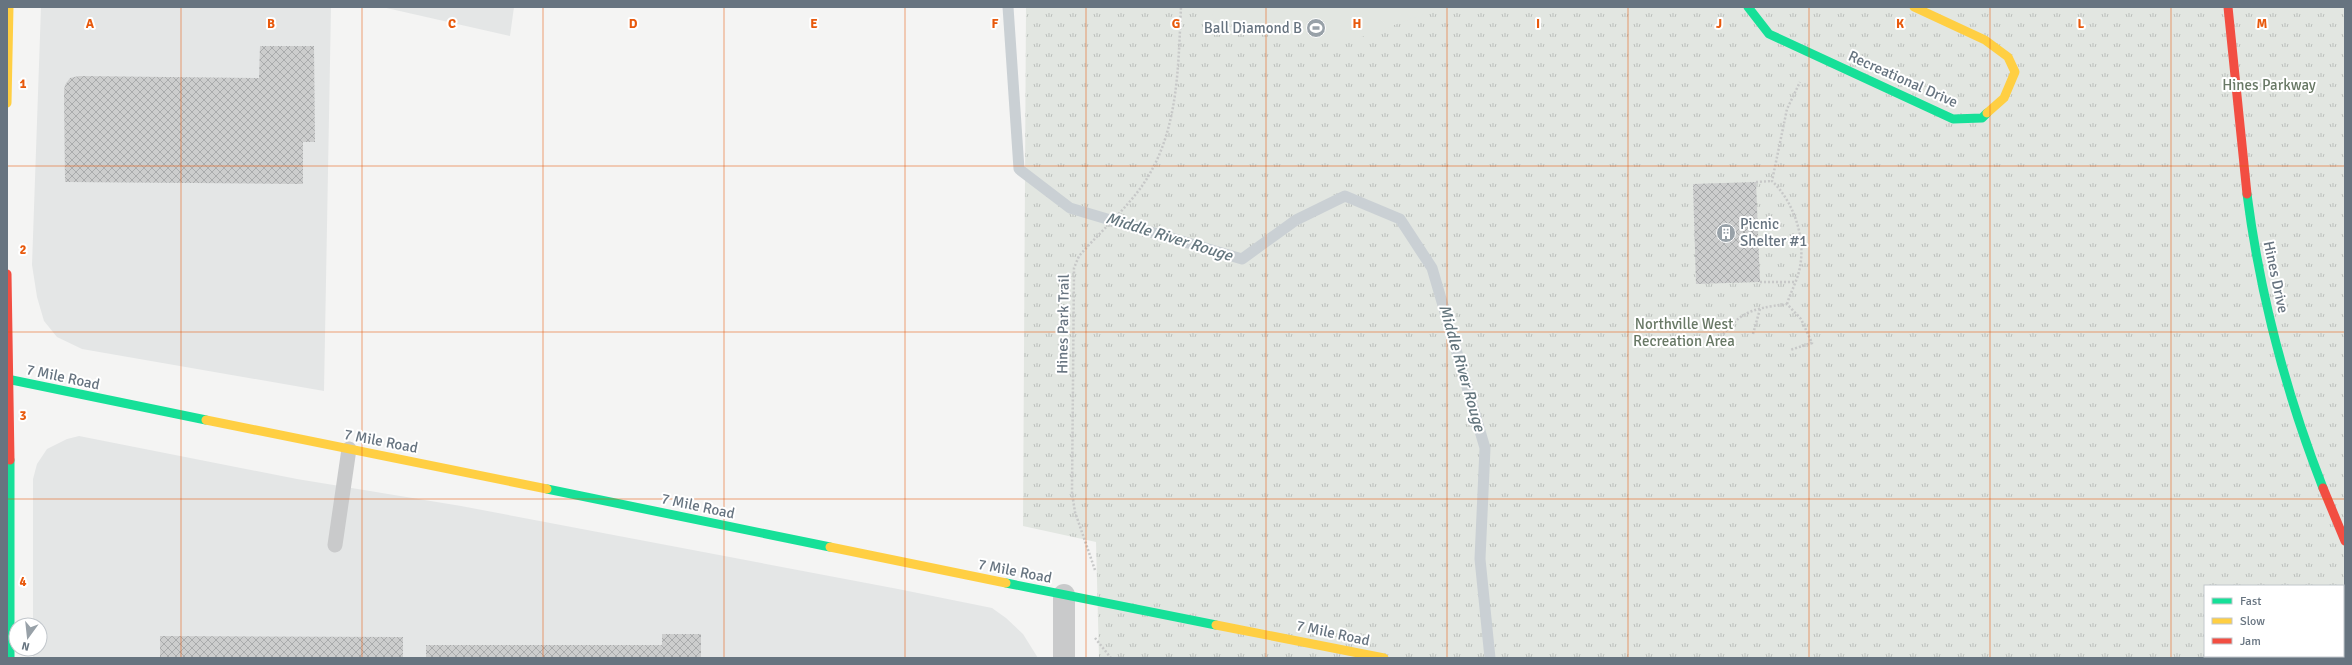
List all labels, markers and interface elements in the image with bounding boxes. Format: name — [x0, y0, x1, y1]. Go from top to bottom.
text: A — [86, 16, 95, 32]
text: B — [267, 16, 275, 32]
text: C — [448, 16, 456, 32]
text: D — [629, 16, 638, 32]
text: E — [810, 16, 818, 32]
text: F — [992, 16, 999, 32]
text: G — [1172, 16, 1180, 32]
text: H — [1353, 16, 1361, 32]
text: I — [1536, 16, 1540, 32]
text: J — [1716, 16, 1722, 32]
text: K — [1896, 16, 1904, 32]
text: L — [2078, 16, 2085, 32]
text: M — [2257, 16, 2268, 32]
sports icon: Ball Diamond B — [1305, 17, 1327, 39]
place label: Ball Diamond B — [1204, 19, 1302, 37]
street label: Recreational Drive — [1846, 47, 1960, 111]
text: 1 — [19, 76, 27, 92]
park label: Hines Parkway — [2222, 76, 2316, 94]
water label: Middle River Rouge — [1103, 208, 1236, 266]
place label: Picnic Shelter #1 — [1740, 215, 1807, 250]
building icon: Picnic Shelter #1 — [1715, 222, 1737, 244]
street label: Hines Drive — [2260, 239, 2292, 315]
text: 2 — [19, 242, 27, 258]
street label: Hines Park Trail — [1053, 274, 1073, 374]
water label: Middle River Rouge — [1434, 302, 1490, 435]
park label: Northville West Recreation Area — [1633, 315, 1735, 350]
street label: 7 Mile Road — [25, 360, 101, 394]
text: 3 — [19, 408, 27, 424]
street label: 7 Mile Road — [343, 425, 419, 457]
street label: 7 Mile Road — [660, 489, 736, 523]
street label: 7 Mile Road — [977, 555, 1053, 587]
text: 4 — [19, 574, 27, 590]
legend — [2204, 585, 2344, 657]
text: Fast — [2240, 594, 2261, 609]
text: Slow — [2240, 614, 2265, 629]
street label: 7 Mile Road — [1295, 616, 1371, 650]
north arrow — [8, 617, 48, 657]
text: Jam — [2240, 634, 2261, 649]
text: N — [20, 639, 31, 653]

